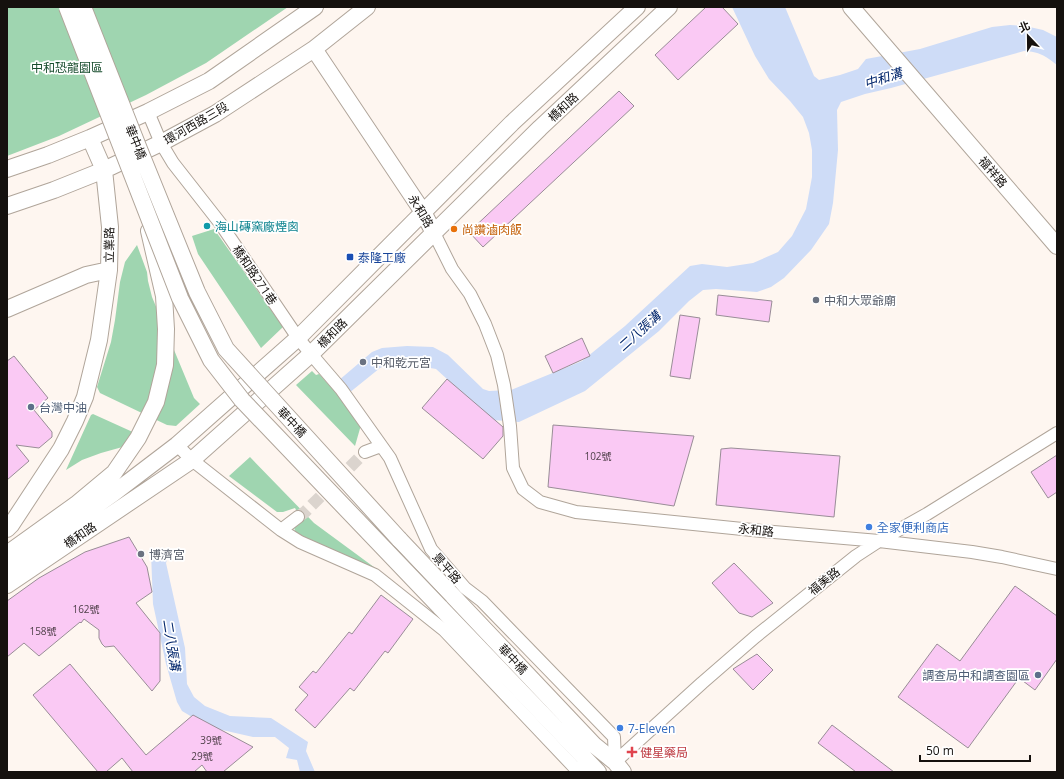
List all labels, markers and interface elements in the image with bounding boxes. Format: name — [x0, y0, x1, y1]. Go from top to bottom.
north arrow — [1008, 16, 1048, 56]
text: 北 — [1016, 17, 1032, 35]
park label: 中和恐龍園區 — [31, 59, 103, 76]
water label: 中和溝 — [862, 63, 906, 93]
street label: 橋和路 — [544, 89, 582, 125]
street label: 環河西路三段 — [161, 98, 231, 148]
street label: 華中橋 — [121, 122, 151, 162]
street label: 福祥路 — [975, 153, 1011, 191]
street label: 永和路 — [404, 191, 438, 231]
place label: 海山磚窯廠煙囪 — [215, 218, 299, 235]
marker: 海山磚窯廠煙囪 — [202, 221, 212, 231]
place label: 尚讚滷肉飯 — [462, 221, 522, 238]
marker: 尚讚滷肉飯 — [449, 224, 459, 234]
street label: 立業路 — [100, 227, 118, 263]
street label: 橋和路271巷 — [229, 242, 281, 308]
place label: 泰隆工廠 — [358, 249, 406, 266]
marker: 泰隆工廠 — [345, 252, 355, 262]
place label: 中和大眾爺廟 — [824, 292, 896, 309]
marker: 中和大眾爺廟 — [811, 295, 821, 305]
water label: 二八張溝 — [614, 306, 666, 355]
street label: 橋和路 — [313, 314, 351, 352]
place label: 中和乾元宮 — [371, 354, 431, 371]
marker: 中和乾元宮 — [358, 357, 368, 367]
place label: 台灣中油 — [39, 399, 87, 416]
marker: 台灣中油 — [26, 402, 36, 412]
street label: 華中橋 — [274, 403, 310, 441]
house number: 102號 — [584, 449, 612, 463]
street label: 橋和路 — [60, 518, 100, 552]
place label: 全家便利商店 — [877, 519, 949, 536]
street label: 永和路 — [737, 520, 775, 540]
marker: 全家便利商店 — [864, 522, 874, 532]
place label: 博濟宮 — [149, 546, 185, 563]
marker: 博濟宮 — [136, 549, 146, 559]
street label: 景平路 — [429, 549, 465, 587]
street label: 福美路 — [805, 563, 843, 599]
house number: 162號 — [72, 602, 100, 616]
water label: 二八張溝 — [159, 618, 185, 674]
house number: 158號 — [29, 624, 57, 638]
street label: 華中橋 — [495, 640, 531, 678]
place label: 調查局中和調查園區 — [922, 667, 1030, 684]
marker: 調查局中和調查園區 — [1033, 670, 1043, 680]
place label: 7-Eleven — [628, 720, 675, 737]
marker: 7-Eleven — [615, 723, 625, 733]
house number: 39號 — [200, 733, 222, 747]
scale bar — [920, 737, 1030, 763]
text: 50 m — [926, 742, 954, 759]
place label: 健星藥局 — [640, 744, 688, 761]
marker: 健星藥局 — [627, 747, 637, 757]
house number: 29號 — [191, 749, 213, 763]

